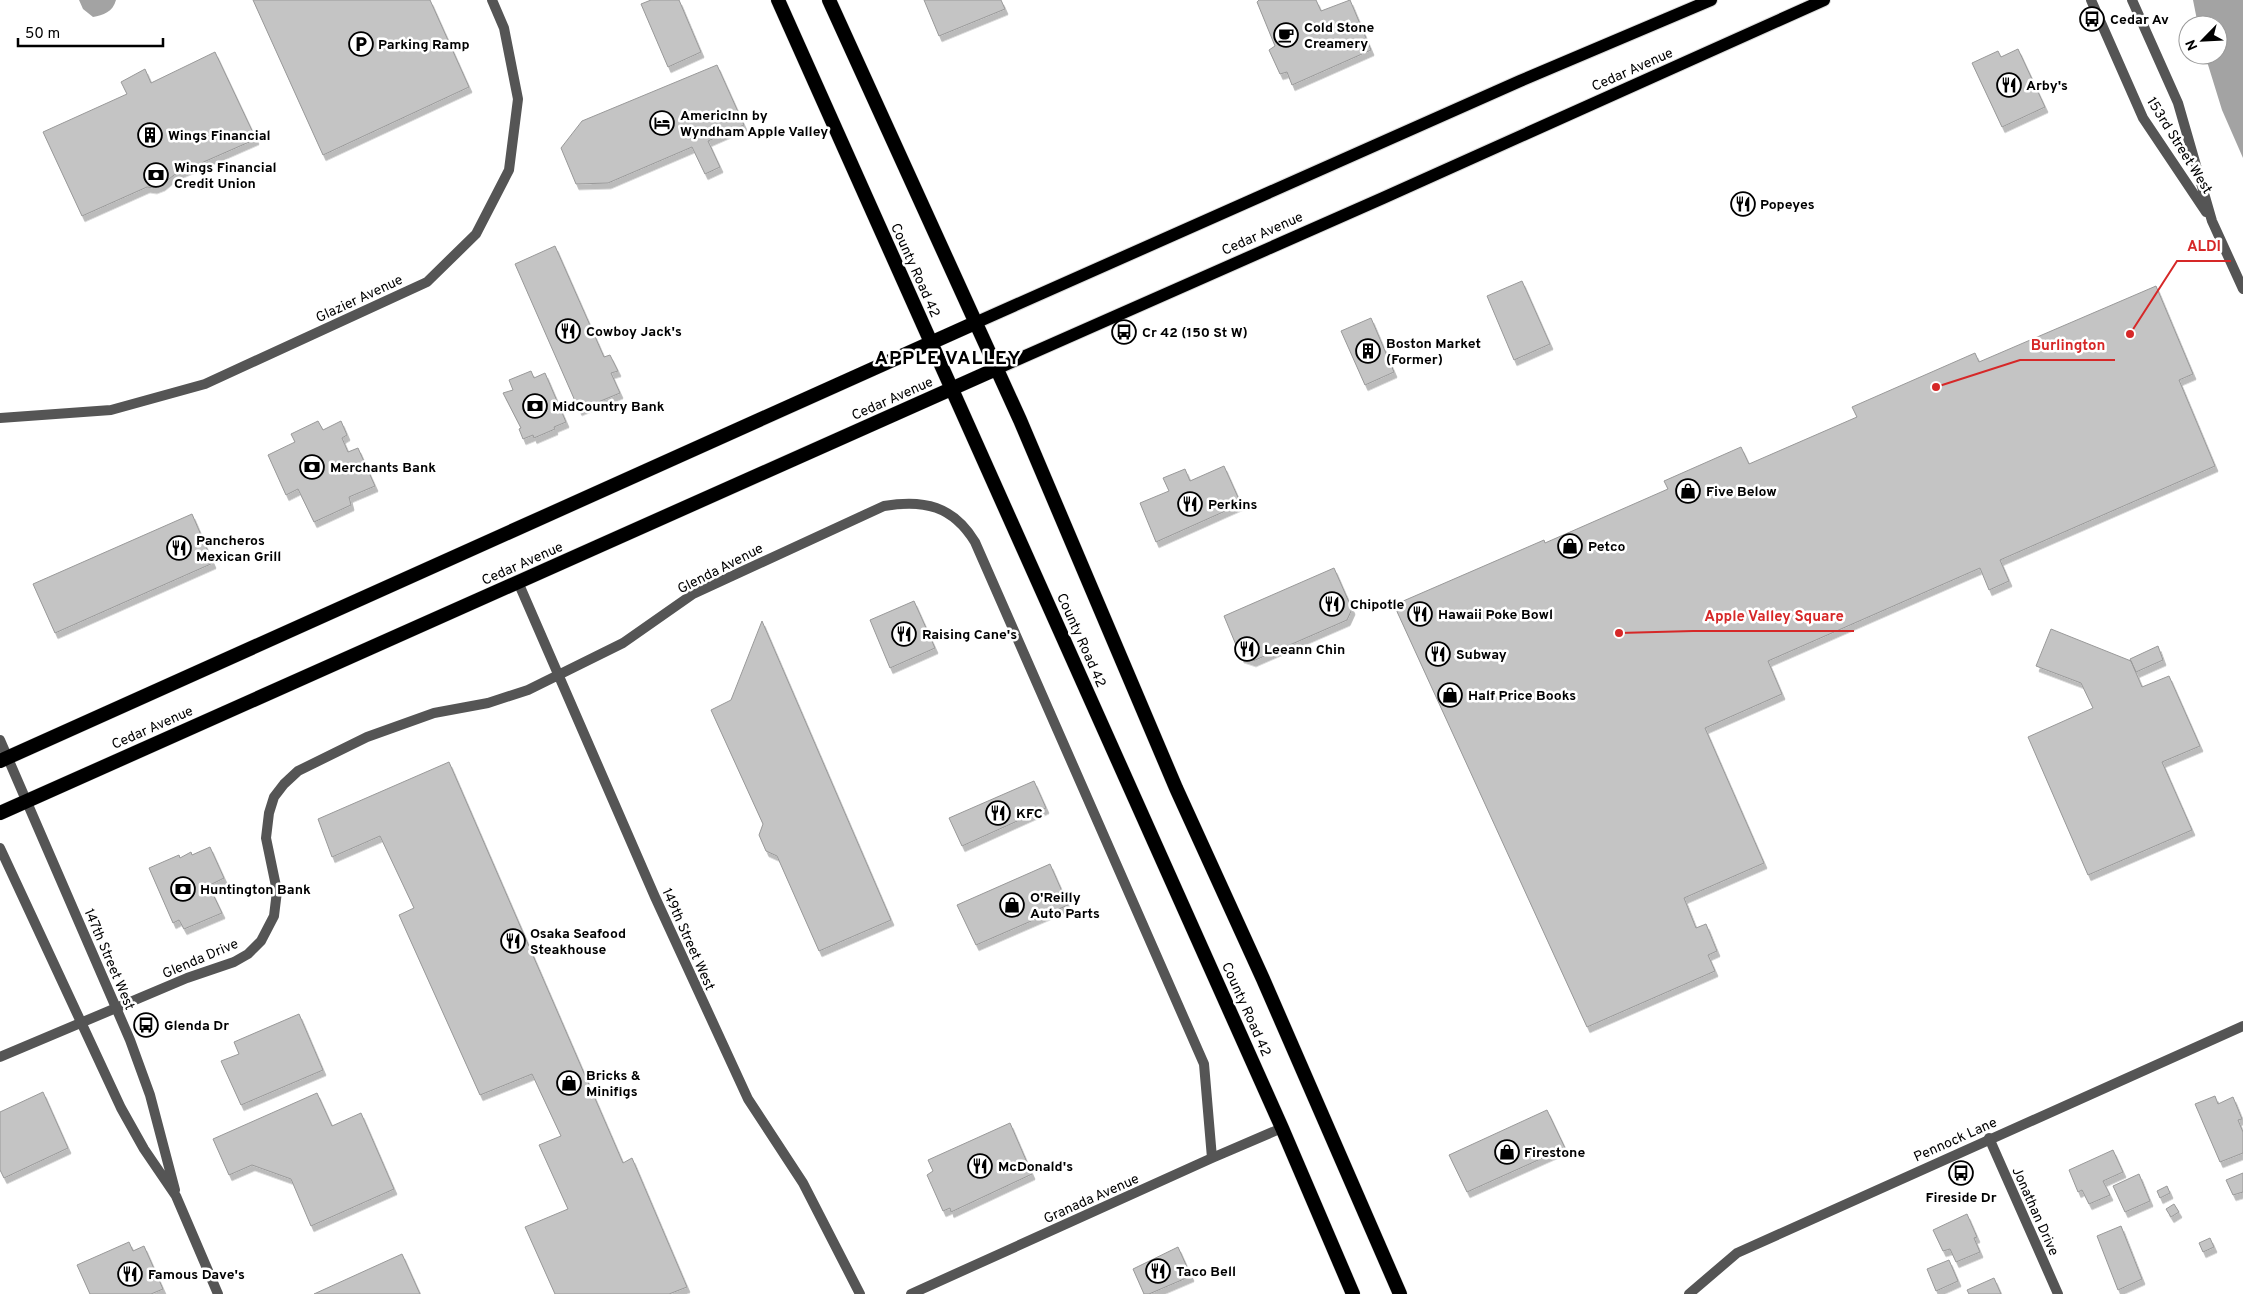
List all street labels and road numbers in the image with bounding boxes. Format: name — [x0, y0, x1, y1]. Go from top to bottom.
street label: Cedar Avenue — [1589, 45, 1676, 96]
street label: 153rd Street West — [2142, 94, 2215, 197]
street label: Cedar Avenue — [1219, 209, 1306, 260]
street label: County Road 42 — [886, 221, 943, 320]
street label: Glazier Avenue — [313, 272, 406, 327]
street label: Cedar Avenue — [849, 374, 936, 425]
street label: Cedar Avenue — [479, 539, 566, 590]
street label: Glenda Avenue — [675, 540, 766, 598]
street label: County Road 42 — [1052, 591, 1109, 690]
street label: Cedar Avenue — [109, 703, 196, 754]
street label: 149th Street West — [657, 886, 718, 993]
street label: 147th Street West — [80, 906, 138, 1013]
street label: Glenda Drive — [160, 936, 241, 983]
street label: County Road 42 — [1217, 960, 1274, 1059]
street label: Pennock Lane — [1911, 1114, 2000, 1166]
street label: Jonathan Drive — [2007, 1165, 2062, 1259]
street label: Granada Avenue — [1041, 1171, 1142, 1228]

